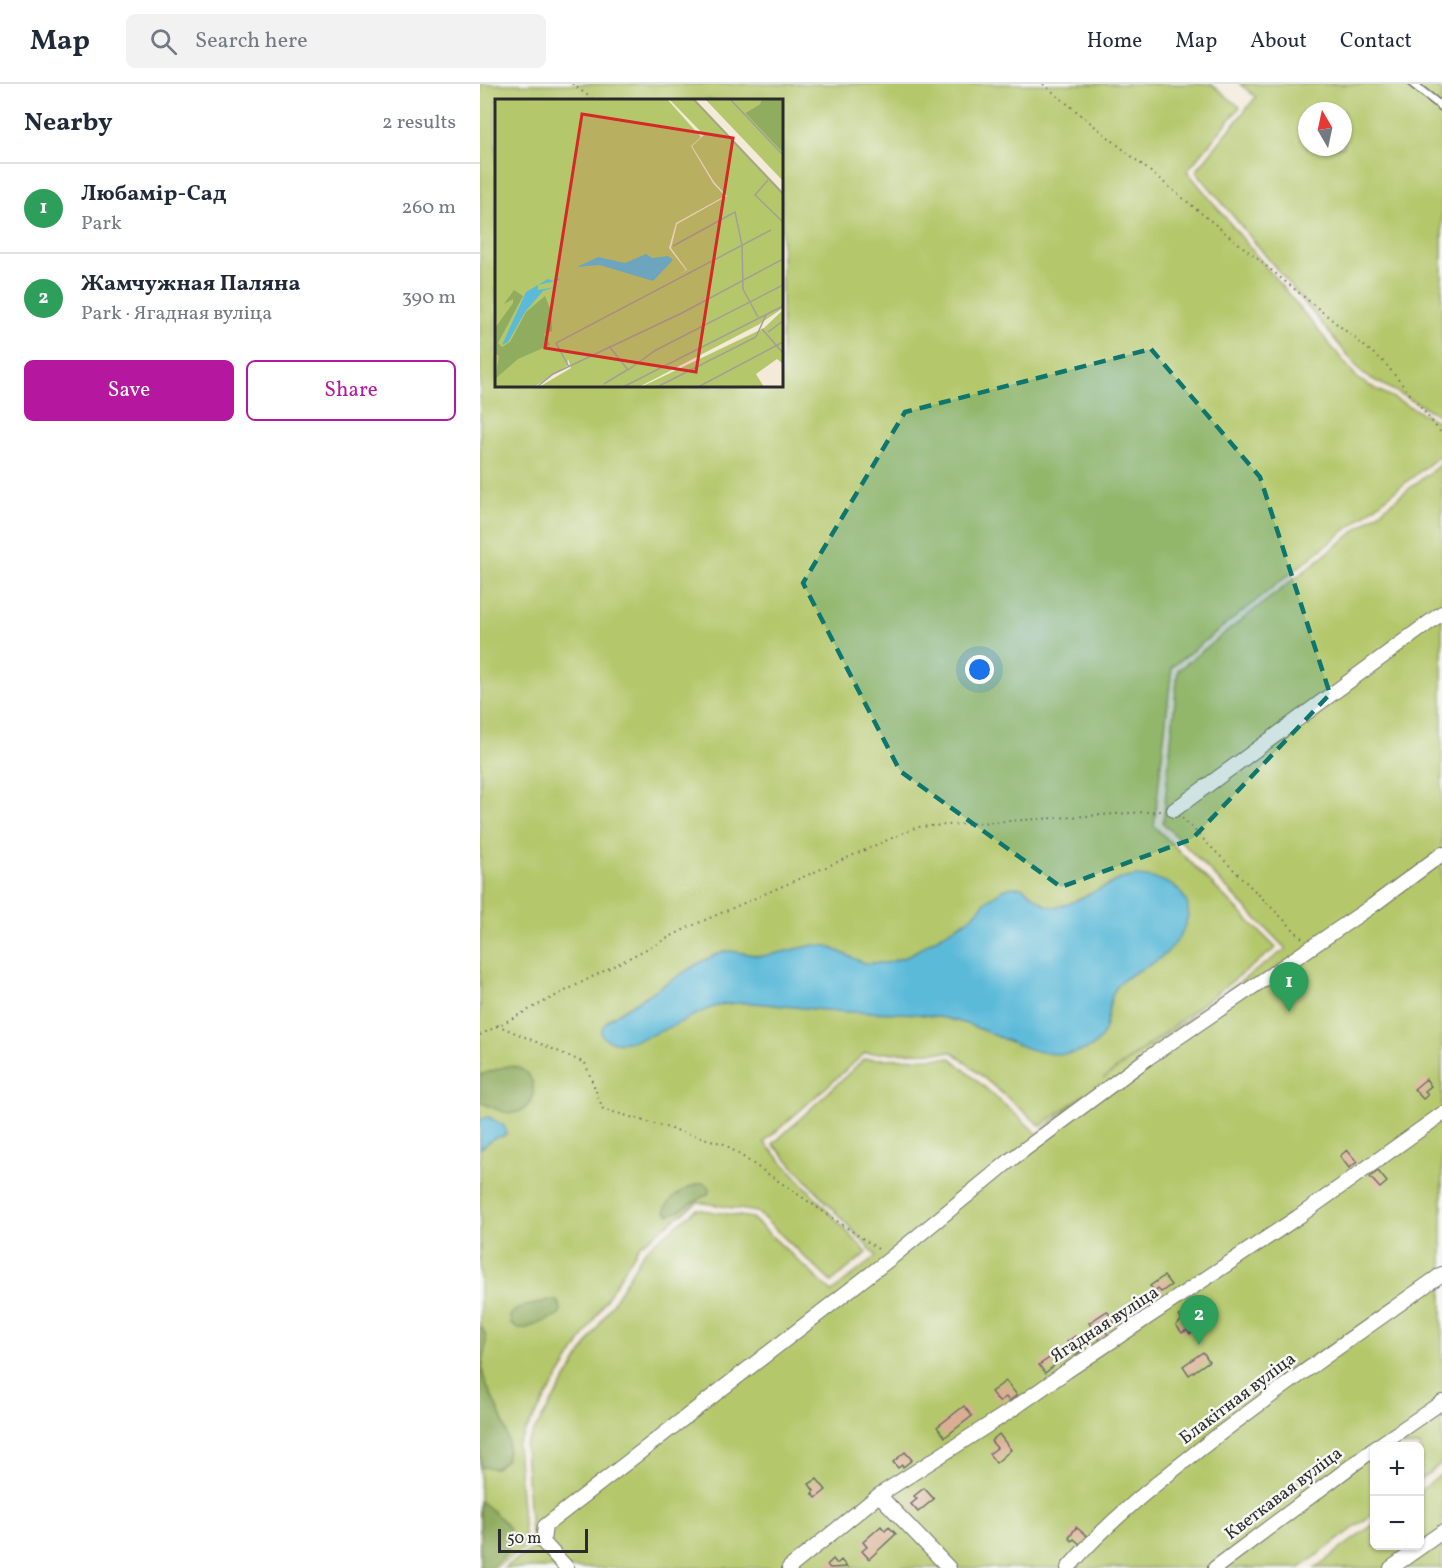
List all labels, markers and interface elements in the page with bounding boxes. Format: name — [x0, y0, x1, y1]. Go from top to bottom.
search box — [126, 14, 546, 68]
text: Map — [30, 22, 90, 61]
icon: search — [147, 25, 180, 58]
text: Search here — [195, 26, 308, 57]
text: Home — [1087, 27, 1142, 56]
text: Map — [1175, 27, 1217, 56]
text: About — [1250, 27, 1307, 56]
text: Contact — [1340, 27, 1412, 56]
inset map — [495, 99, 783, 387]
north arrow — [1298, 102, 1352, 156]
text: Nearby — [24, 105, 113, 141]
text: 2 results — [382, 109, 456, 137]
text: Любамір-Сад — [81, 179, 226, 210]
text: 1 — [39, 194, 48, 222]
text: 260 m — [401, 194, 456, 222]
text: Park — [81, 210, 122, 238]
text: Жамчужная Паляна — [81, 269, 300, 300]
text: 2 — [38, 284, 49, 312]
text: 390 m — [402, 284, 456, 312]
text: Park · Ягадная вуліца — [81, 300, 272, 328]
button: Save — [24, 360, 234, 421]
button: Share — [246, 360, 456, 421]
your location — [965, 655, 994, 684]
pin: 1 — [1270, 962, 1308, 1012]
street label: Ягадная вуліца — [1046, 1281, 1164, 1369]
pin: 2 — [1180, 1296, 1218, 1345]
street label: Блакітная вуліца — [1175, 1347, 1301, 1451]
street label: Кветкавая вуліца — [1220, 1441, 1348, 1547]
map controls — [1370, 1442, 1424, 1550]
button: + — [1370, 1442, 1424, 1496]
button: − — [1370, 1496, 1424, 1550]
scale bar — [498, 1526, 588, 1554]
text: 50 m — [507, 1528, 541, 1550]

